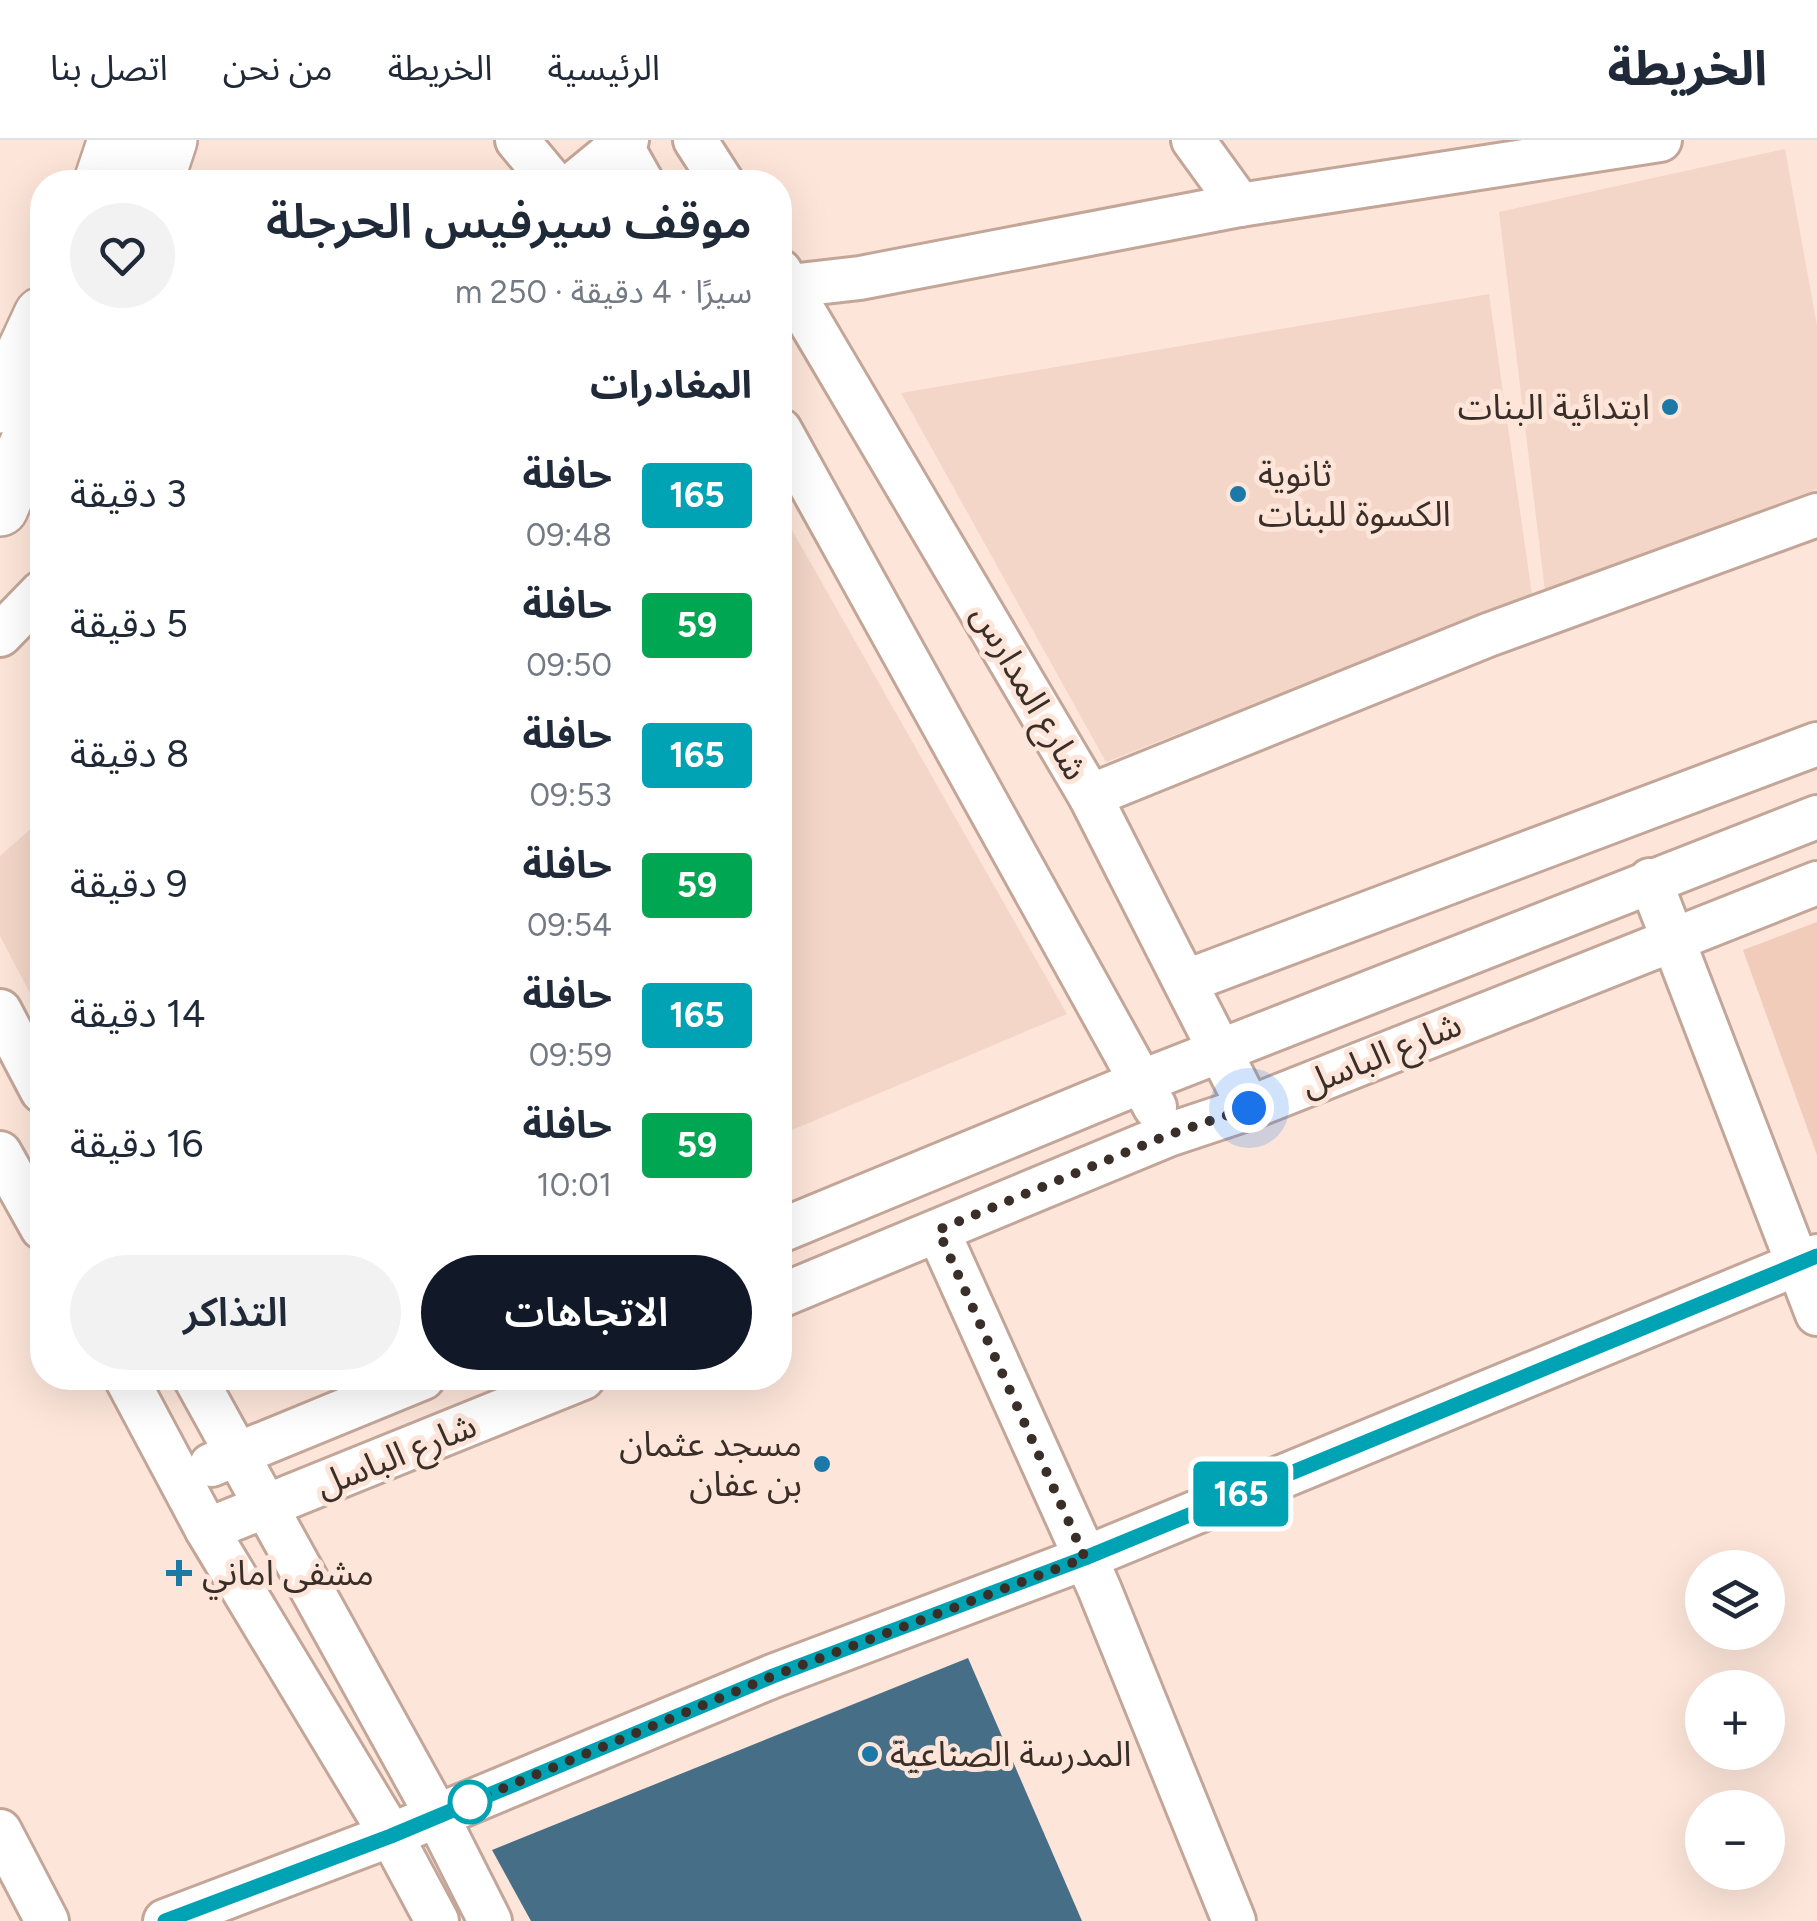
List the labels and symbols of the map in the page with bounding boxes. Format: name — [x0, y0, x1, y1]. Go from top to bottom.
place label: ابتدائية البنات — [1458, 386, 1650, 428]
marker: ابتدائية البنات — [1659, 396, 1681, 418]
place label: ثانوية الكسوة للبنات — [1258, 453, 1451, 535]
marker: ثانوية الكسوة للبنات — [1227, 483, 1249, 505]
street label: شارع المدارس — [959, 597, 1097, 790]
street label: شارع الباسل — [1295, 1003, 1469, 1110]
your location — [1224, 1083, 1274, 1133]
street label: شارع الباسل — [310, 1404, 484, 1511]
place label: مسجد عثمان بن عفان — [619, 1423, 802, 1505]
marker: مسجد عثمان بن عفان — [811, 1453, 833, 1475]
line badge: 165 — [1184, 1462, 1298, 1526]
place label: مشفى اماني — [202, 1552, 374, 1600]
marker: مشفى اماني — [166, 1560, 192, 1586]
place label: المدرسة الصناعية — [890, 1733, 1132, 1775]
marker: المدرسة الصناعية — [859, 1743, 881, 1765]
unlabelled marker — [449, 1781, 491, 1823]

